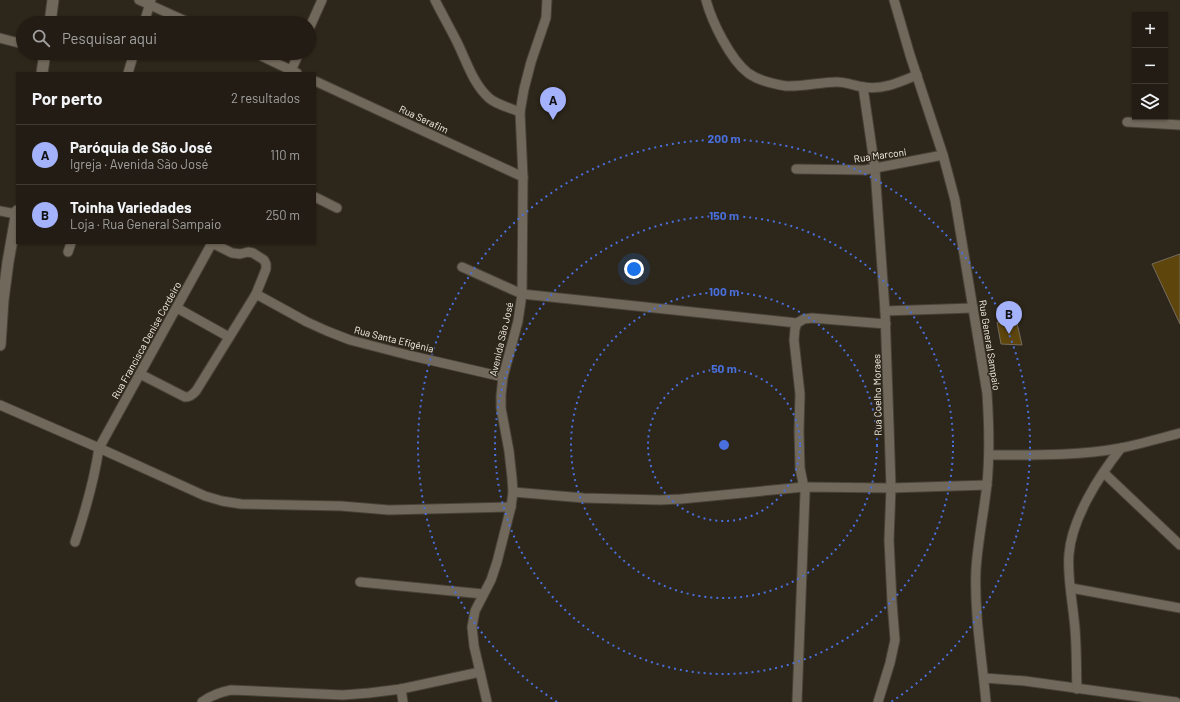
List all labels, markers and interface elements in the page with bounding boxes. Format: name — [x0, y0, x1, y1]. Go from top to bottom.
map controls — [1132, 12, 1168, 120]
button: + — [1132, 12, 1168, 48]
search box — [16, 16, 316, 60]
icon: search — [30, 27, 52, 49]
text: Pesquisar aqui — [62, 29, 157, 47]
button: − — [1132, 48, 1168, 84]
button: layers — [1132, 84, 1168, 120]
pin: A — [540, 87, 566, 120]
text: Por perto — [32, 88, 102, 108]
text: 2 resultados — [231, 90, 300, 106]
street label: Rua Serafim — [397, 102, 451, 136]
text: 200 m — [708, 131, 740, 145]
text: Paróquia de São José — [70, 138, 213, 156]
street label: Rua Marconi — [853, 145, 907, 165]
text: A — [41, 147, 49, 163]
text: 110 m — [270, 147, 300, 163]
text: Igreja · Avenida São José — [70, 156, 208, 172]
text: Toinha Variedades — [70, 198, 192, 216]
text: B — [41, 207, 49, 223]
text: 250 m — [266, 207, 300, 223]
text: 150 m — [709, 208, 739, 222]
text: Loja · Rua General Sampaio — [70, 216, 221, 232]
your location — [624, 259, 644, 279]
street label: Rua Francisca Denise Cordeiro — [109, 279, 183, 401]
text: 100 m — [709, 284, 739, 298]
street label: Rua General Sampaio — [977, 299, 1003, 391]
street label: Avenida São José — [487, 301, 515, 377]
pin: B — [996, 301, 1022, 334]
street label: Rua Santa Efigênia — [353, 323, 435, 355]
street label: Rua Coelho Moraes — [870, 354, 884, 436]
text: 50 m — [711, 361, 737, 375]
centre of rings — [717, 438, 731, 452]

